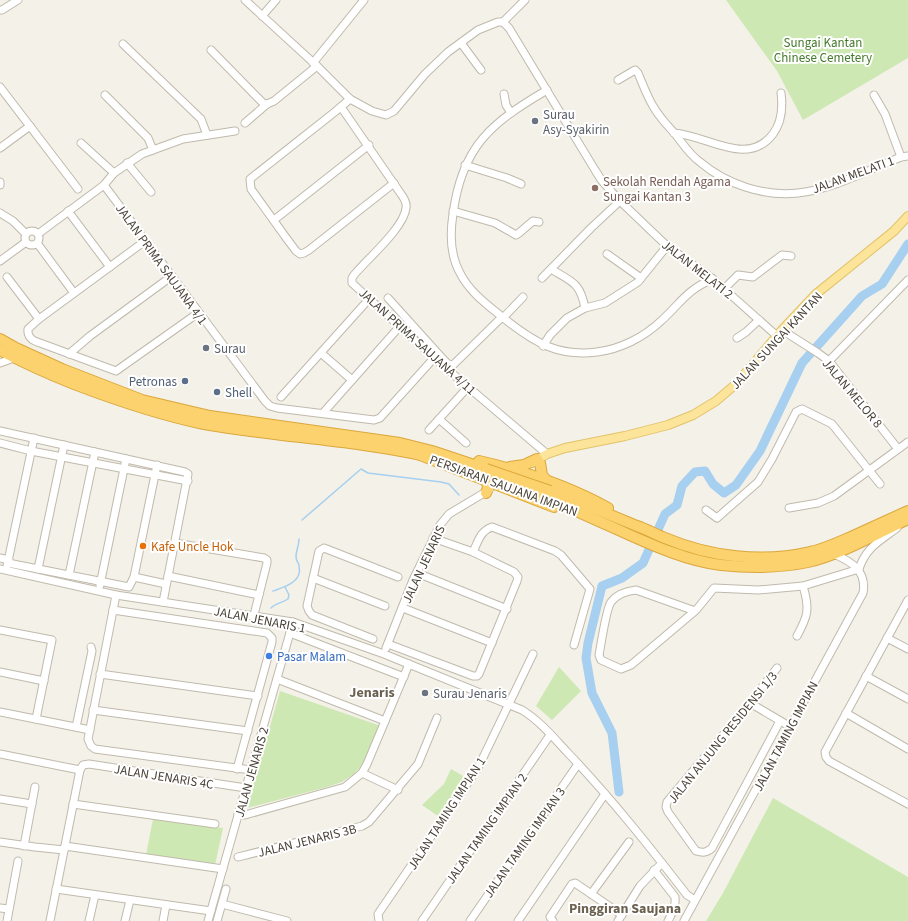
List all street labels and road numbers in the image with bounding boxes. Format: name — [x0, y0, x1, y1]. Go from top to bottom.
street label: JALAN MELATI 1 — [810, 152, 897, 198]
street label: JALAN PRIMA SAUJANA 4/1 — [111, 200, 211, 329]
street label: JALAN MELATI 2 — [658, 236, 737, 303]
street label: JALAN PRIMA SAUJANA 4/11 — [355, 284, 480, 399]
street label: JALAN SUNGAI KANTAN — [727, 288, 827, 393]
street label: JALAN MELOR 8 — [818, 355, 886, 432]
street label: PERSIARAN SAUJANA IMPIAN — [427, 451, 580, 521]
street label: JALAN JENARIS — [398, 522, 450, 606]
street label: JALAN JENARIS 1 — [212, 602, 307, 638]
street label: JALAN ANJUNG RESIDENSI 1/3 — [664, 668, 782, 807]
street label: JALAN TAMING IMPIAN — [749, 678, 823, 795]
street label: JALAN JENARIS 2 — [230, 725, 273, 819]
street label: JALAN TAMING IMPIAN 1 — [404, 754, 490, 874]
street label: JALAN JENARIS 4C — [113, 760, 215, 794]
street label: JALAN TAMING IMPIAN 2 — [442, 770, 532, 888]
street label: JALAN TAMING IMPIAN 3 — [480, 784, 570, 902]
street label: JALAN JENARIS 3B — [256, 820, 359, 862]

